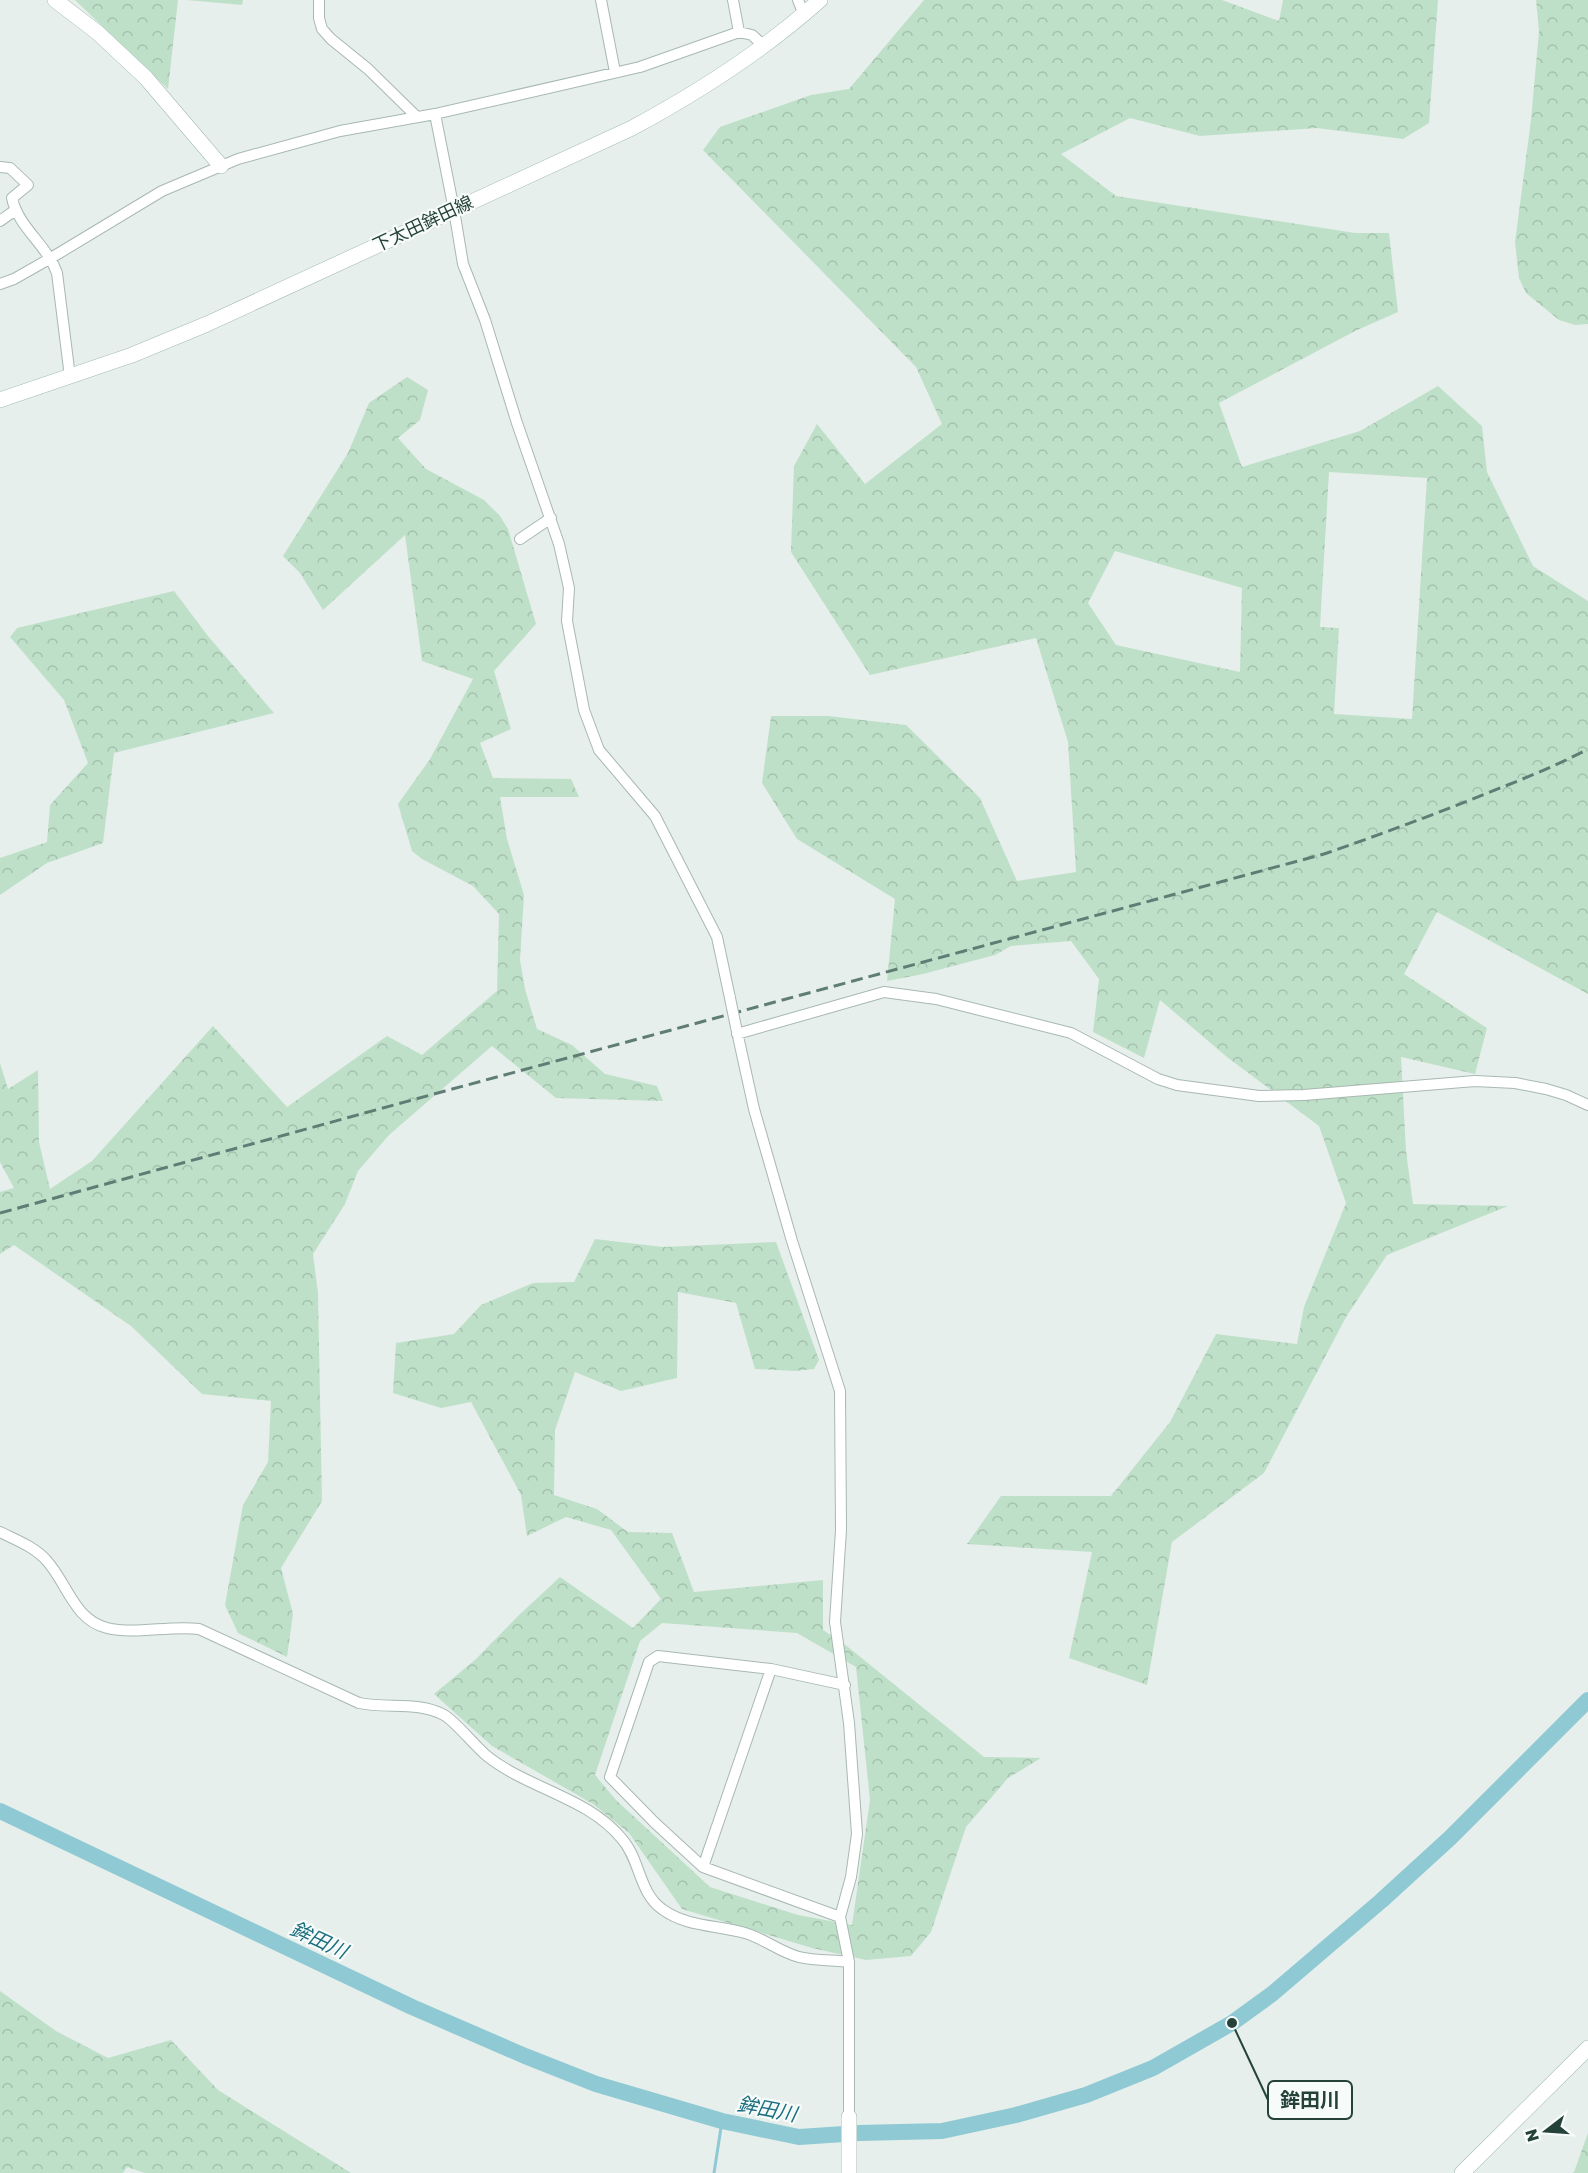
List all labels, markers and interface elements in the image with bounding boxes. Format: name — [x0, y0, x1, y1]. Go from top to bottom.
street label: 下太田鉾田線 — [369, 190, 476, 256]
water label: 鉾田川 — [287, 1916, 353, 1963]
callout: 鉾田川 — [1268, 2081, 1352, 2119]
text: 鉾田川 — [1280, 2087, 1340, 2111]
water label: 鉾田川 — [735, 2091, 801, 2126]
north arrow — [1516, 2101, 1576, 2161]
text: N — [1520, 2127, 1543, 2144]

